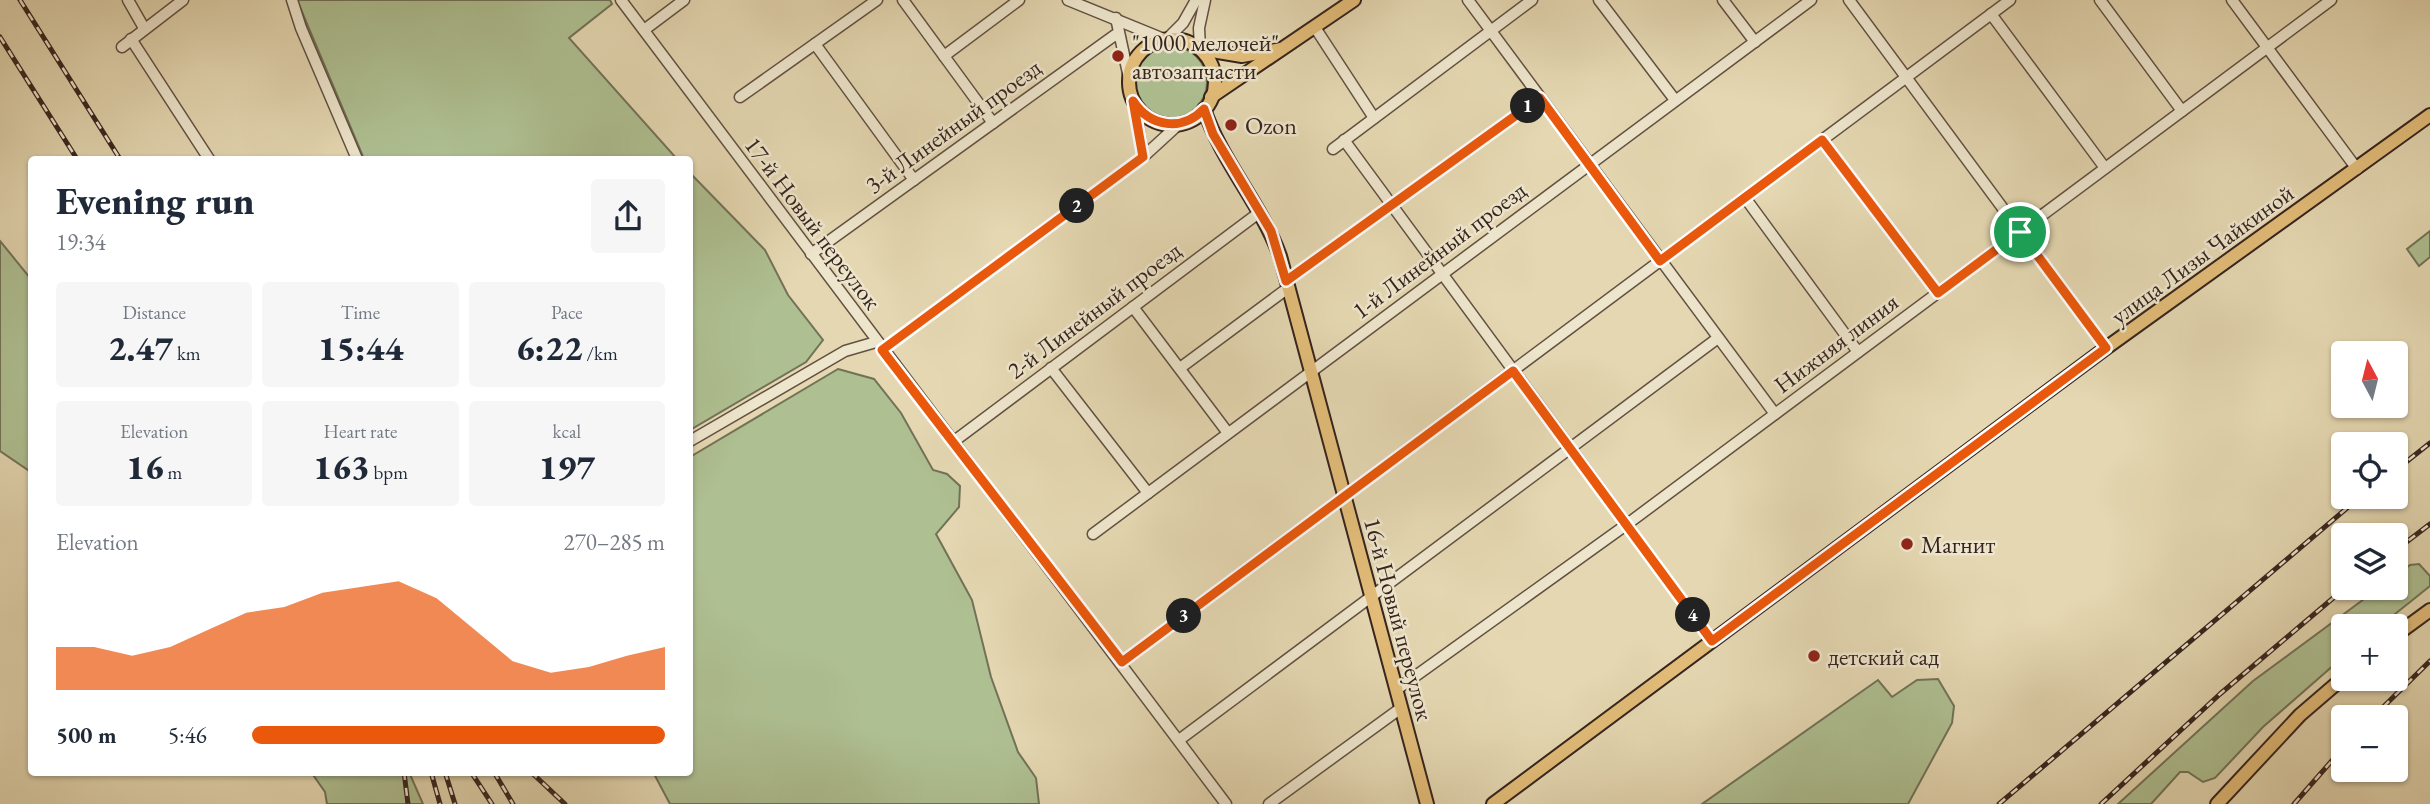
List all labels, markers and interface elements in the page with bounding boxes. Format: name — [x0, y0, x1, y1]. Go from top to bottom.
place label: "1000 мелочей" автозапчасти — [1132, 27, 1279, 86]
marker: "1000 мелочей" автозапчасти — [1110, 48, 1126, 64]
street label: 3-й Линейный проезд — [859, 52, 1047, 200]
pin: 1 — [1510, 88, 1546, 124]
text: 1 — [1522, 93, 1533, 118]
place label: Ozon — [1245, 110, 1297, 141]
marker: Ozon — [1223, 117, 1239, 133]
street label: 17-й Новый переулок — [738, 130, 889, 316]
street label: 1-й Линейный проезд — [1346, 174, 1532, 326]
text: Evening run — [56, 176, 254, 225]
street label: улица Лизы Чайкиной — [2104, 177, 2300, 331]
button: share — [591, 179, 665, 253]
pin: 2 — [1060, 188, 1094, 224]
text: 2 — [1071, 193, 1082, 218]
pin — [1990, 202, 2050, 262]
icon: arrive — [2001, 213, 2039, 251]
text: 19:34 — [56, 227, 106, 257]
street label: 2-й Линейный проезд — [1001, 234, 1187, 386]
street label: Нижняя линия — [1768, 286, 1905, 400]
text: Distance — [122, 300, 186, 325]
text: Time — [341, 300, 380, 325]
text: Pace — [551, 300, 583, 325]
text: 2.47 — [108, 325, 173, 370]
text: 15:44 — [318, 325, 403, 370]
text: 6:22 — [516, 325, 583, 370]
text: km — [173, 341, 201, 366]
text: /km — [583, 341, 618, 366]
north arrow — [2331, 341, 2408, 418]
map controls — [2331, 341, 2408, 782]
text: Elevation — [120, 419, 188, 444]
text: Heart rate — [324, 419, 397, 444]
text: kcal — [553, 419, 581, 444]
button: locate — [2331, 432, 2408, 509]
text: 16 — [126, 444, 164, 489]
text: 163 — [313, 444, 370, 489]
text: 197 — [538, 444, 595, 489]
text: m — [164, 460, 182, 485]
text: bpm — [370, 460, 408, 485]
street label: 16-й Новый переулок — [1357, 514, 1441, 724]
button: layers — [2331, 523, 2408, 600]
text: Elevation — [56, 527, 139, 557]
text: 270–285 m — [564, 527, 665, 557]
place label: Магнит — [1921, 529, 1995, 560]
marker: Магнит — [1899, 536, 1915, 552]
pin: 3 — [1166, 598, 1202, 634]
pin: 4 — [1676, 598, 1710, 632]
text: 4 — [1687, 602, 1698, 627]
text: 3 — [1178, 603, 1189, 628]
button: + — [2331, 614, 2408, 691]
place label: детский сад — [1828, 641, 1939, 672]
marker: детский сад — [1806, 648, 1822, 664]
button: − — [2331, 705, 2408, 782]
text: 500 m — [56, 720, 117, 750]
text: 5:46 — [168, 720, 207, 750]

